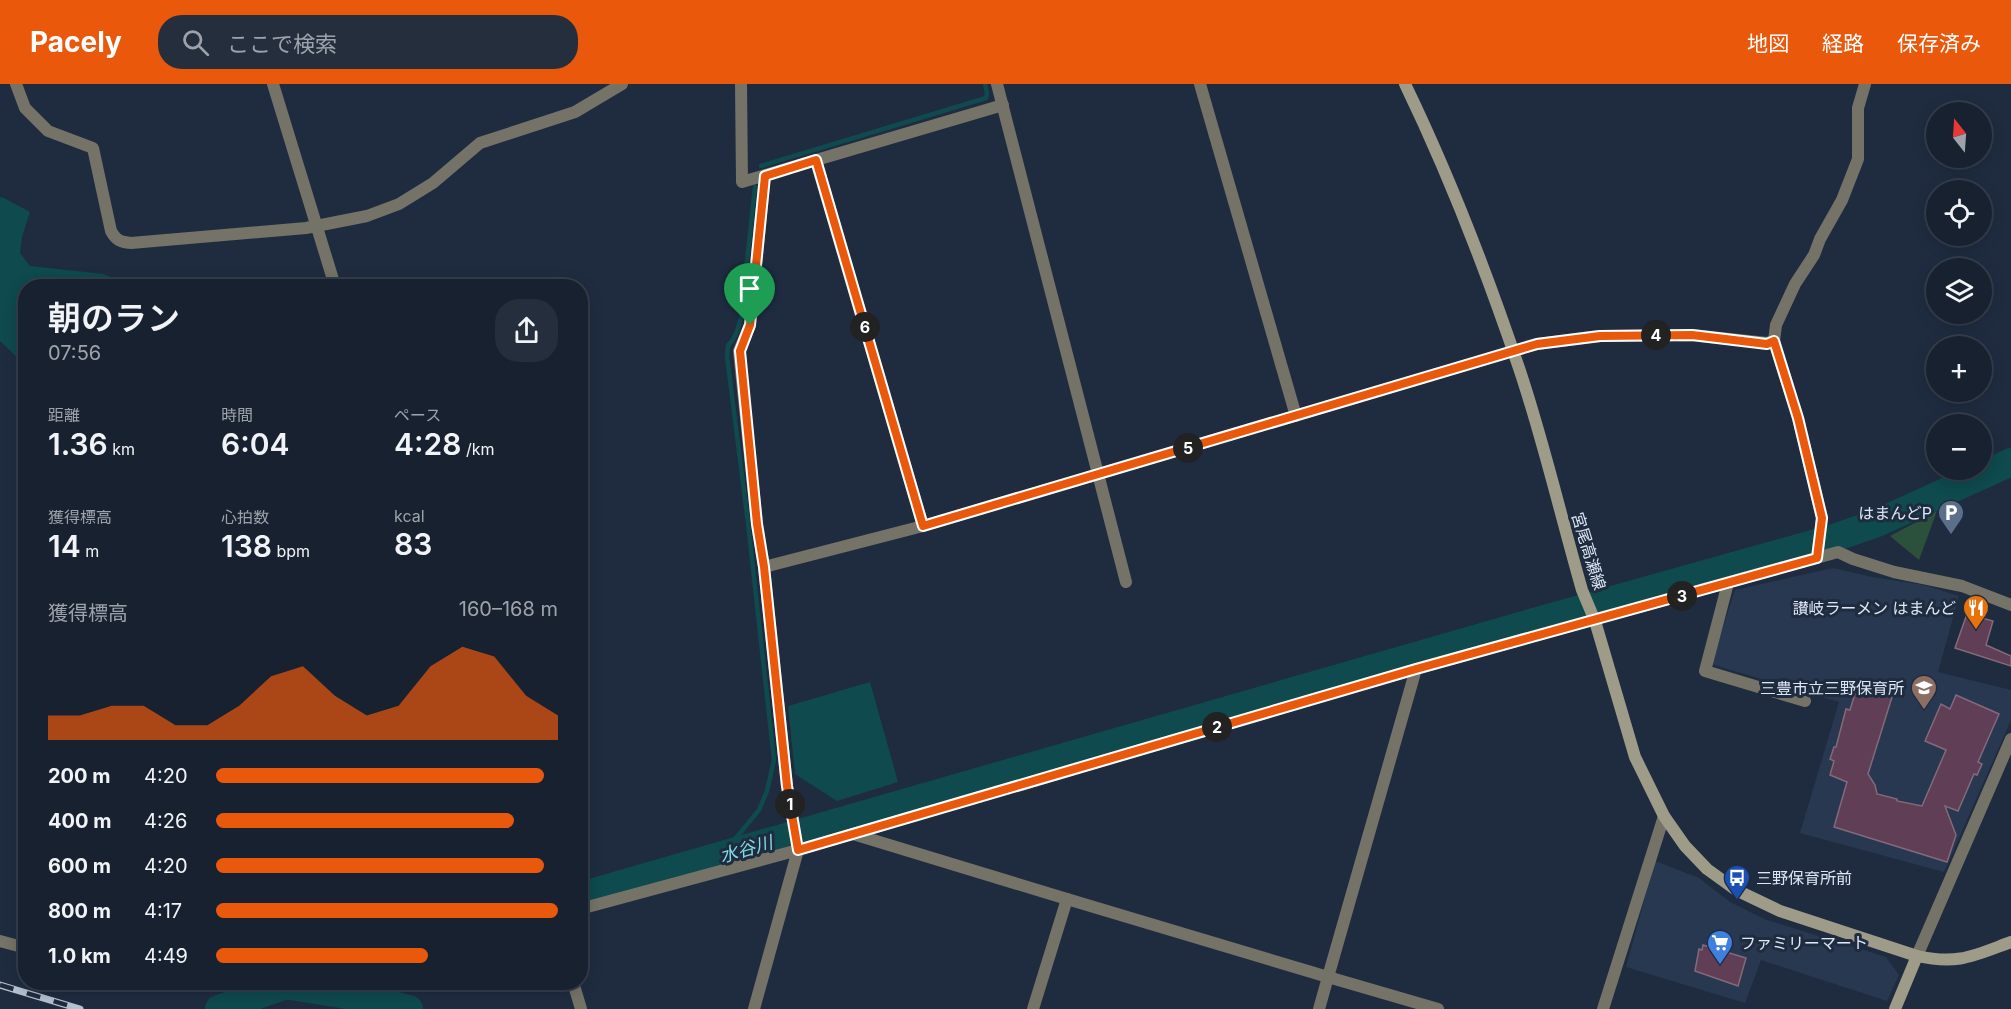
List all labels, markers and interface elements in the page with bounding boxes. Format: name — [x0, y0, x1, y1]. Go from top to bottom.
search box — [158, 15, 578, 69]
text: Pacely — [30, 25, 122, 59]
icon: search — [179, 26, 212, 59]
text: ここで検索 — [227, 31, 337, 57]
text: 地図 — [1747, 31, 1789, 56]
text: 経路 — [1822, 31, 1864, 56]
text: 保存済み — [1897, 31, 1981, 56]
north arrow — [1926, 102, 1992, 168]
map controls — [1926, 102, 1992, 480]
button: locate — [1926, 180, 1992, 246]
button: layers — [1926, 258, 1992, 324]
pin — [724, 263, 775, 325]
icon: arrive — [733, 272, 766, 305]
text: 朝のラン — [48, 298, 180, 338]
button: share — [495, 299, 558, 362]
pin: 6 — [850, 312, 880, 342]
text: 6 — [860, 317, 870, 337]
pin: 4 — [1641, 320, 1671, 350]
text: 4 — [1651, 325, 1661, 345]
button: + — [1926, 336, 1992, 402]
text: 07:56 — [48, 341, 101, 365]
text: 距離 — [48, 405, 80, 425]
text: 時間 — [221, 405, 253, 425]
text: ペース — [394, 405, 441, 425]
button: − — [1926, 414, 1992, 480]
text: 1.36 — [48, 426, 108, 462]
text: 6:04 — [221, 426, 290, 462]
text: 4:28 — [394, 426, 461, 462]
pin: 5 — [1173, 433, 1203, 463]
text: 5 — [1183, 438, 1193, 458]
text: km — [108, 439, 135, 459]
text: /km — [461, 439, 495, 459]
parking icon: はまんどP — [1936, 498, 1966, 536]
place label: はまんどP — [1858, 503, 1932, 523]
text: kcal — [394, 506, 425, 526]
text: 獲得標高 — [48, 507, 112, 527]
text: 心拍数 — [221, 507, 269, 527]
street label: 宮尾高瀬線 — [1568, 510, 1610, 592]
text: 83 — [394, 526, 432, 562]
text: 14 — [48, 528, 81, 564]
text: 138 — [221, 528, 272, 564]
text: m — [81, 541, 99, 561]
text: bpm — [272, 541, 310, 561]
pin: 3 — [1667, 581, 1697, 611]
text: 3 — [1677, 586, 1687, 606]
restaurant icon: 讃岐ラーメン はまんど — [1961, 593, 1991, 631]
text: 160–168 m — [459, 597, 558, 621]
place label: 讃岐ラーメン はまんど — [1793, 598, 1956, 618]
text: 獲得標高 — [48, 601, 128, 625]
school or university icon: 三豊市立三野保育所 — [1909, 673, 1939, 711]
place label: 三豊市立三野保育所 — [1760, 678, 1904, 698]
pin: 2 — [1202, 712, 1232, 742]
text: 2 — [1212, 717, 1222, 737]
text: 200 m — [48, 764, 111, 788]
text: 4:20 — [144, 764, 188, 788]
pin: 1 — [775, 789, 805, 819]
text: 1 — [787, 794, 793, 814]
text: 400 m — [48, 809, 112, 833]
text: 4:26 — [144, 809, 187, 833]
water label: 水谷川 — [717, 831, 777, 867]
text: 600 m — [48, 854, 111, 878]
text: 4:20 — [144, 854, 188, 878]
bus stop icon: 三野保育所前 — [1722, 863, 1752, 901]
place label: 三野保育所前 — [1756, 868, 1852, 888]
text: 800 m — [48, 899, 111, 923]
text: 4:17 — [144, 899, 182, 923]
supermarket icon: ファミリーマート — [1705, 928, 1735, 966]
place label: ファミリーマート — [1740, 933, 1868, 953]
text: 1.0 km — [48, 944, 111, 968]
text: 4:49 — [144, 944, 188, 968]

